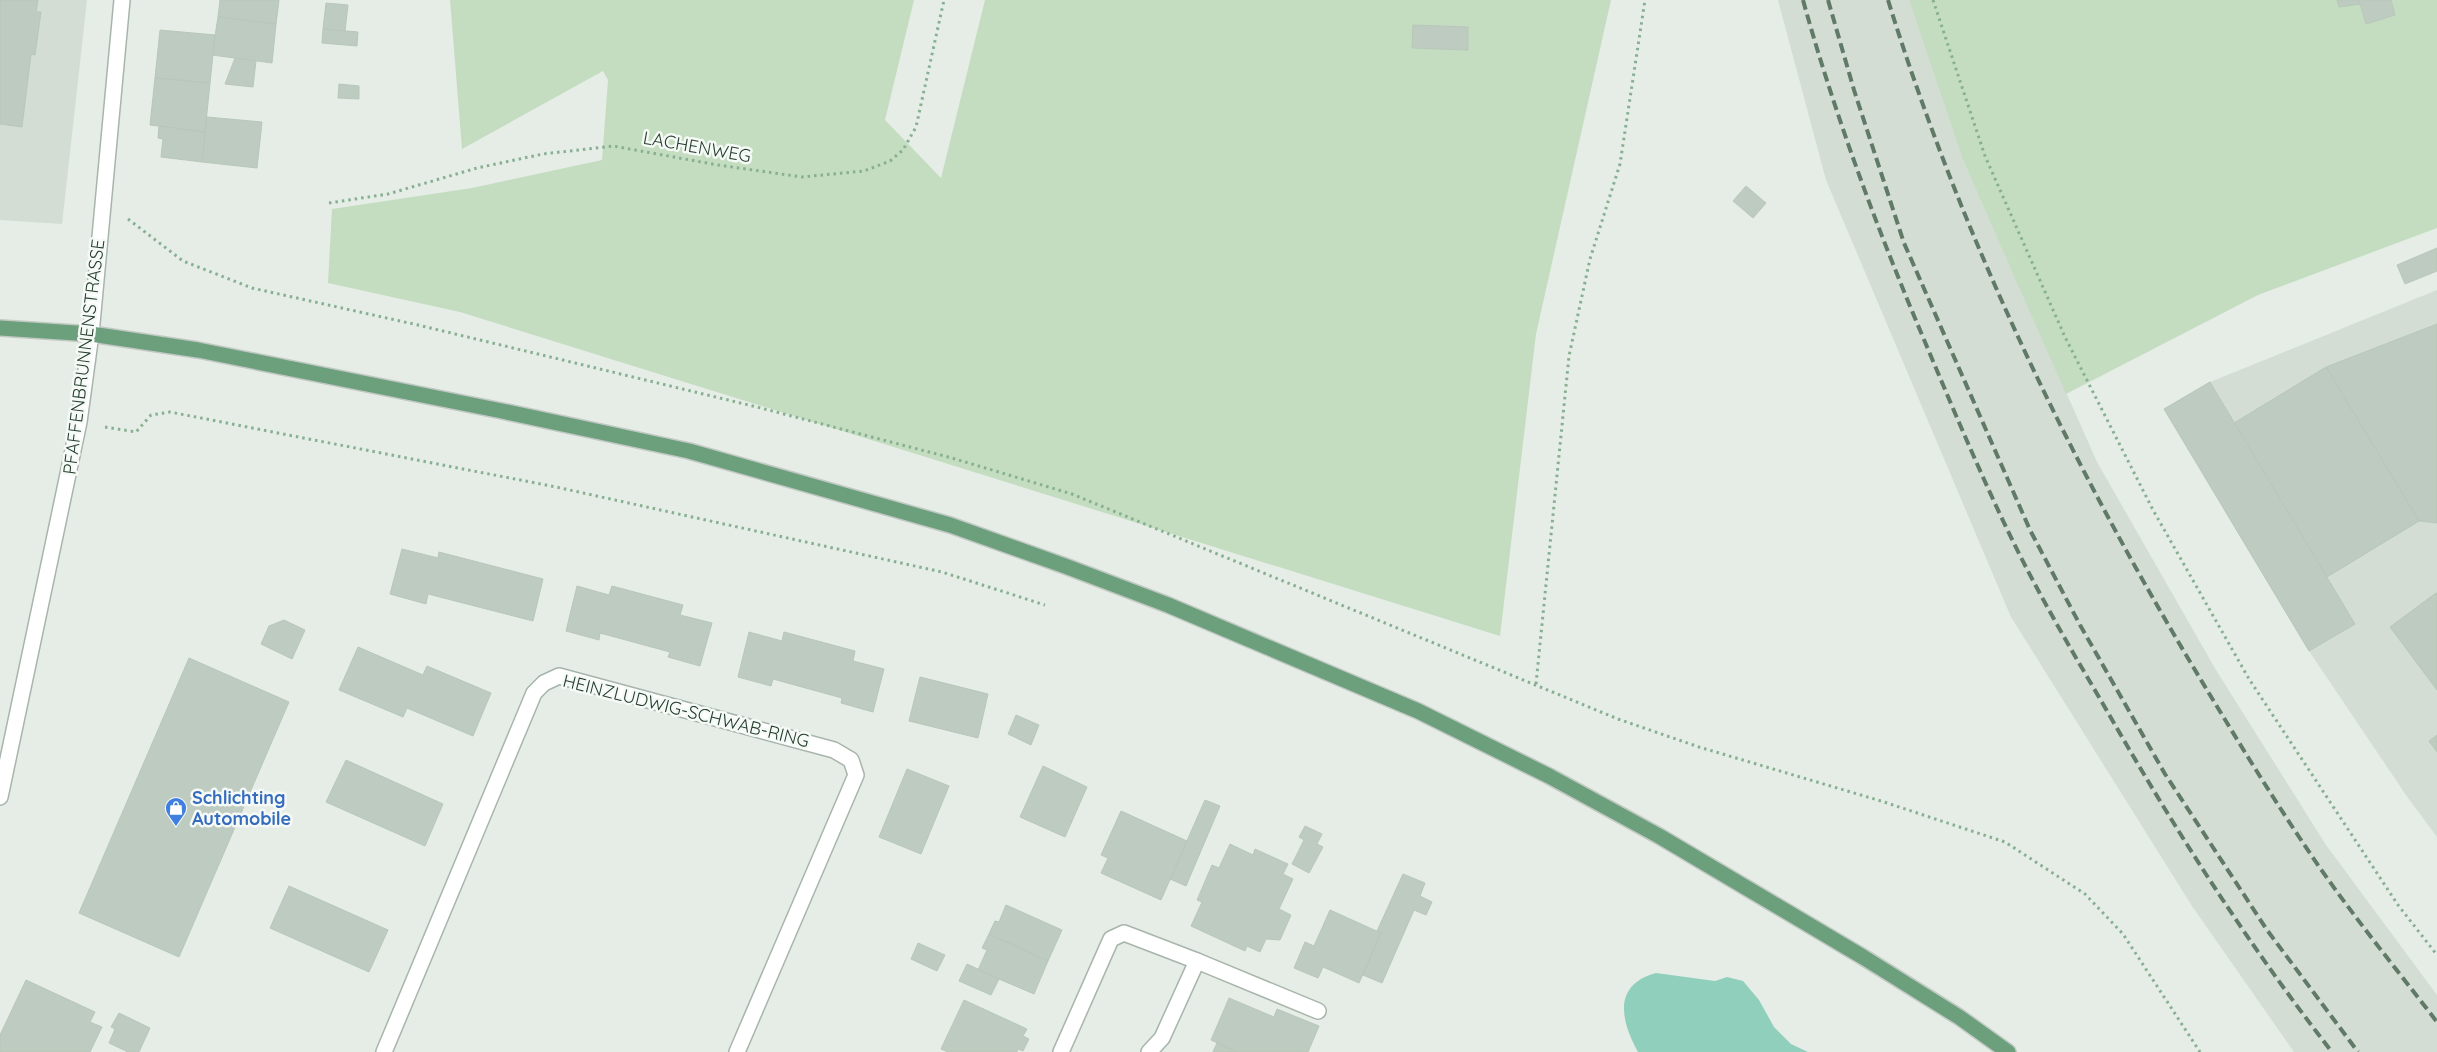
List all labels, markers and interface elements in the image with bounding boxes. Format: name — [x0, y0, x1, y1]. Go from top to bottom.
street label: LACHENWEG — [641, 126, 753, 167]
street label: PFAFFENBRUNNENSTRASSE — [58, 238, 109, 476]
street label: HEINZLUDWIG-SCHWAB-RING — [561, 669, 812, 752]
place label: Schlichting Automobile — [192, 786, 291, 830]
shop icon: Schlichting Automobile — [164, 796, 188, 827]

